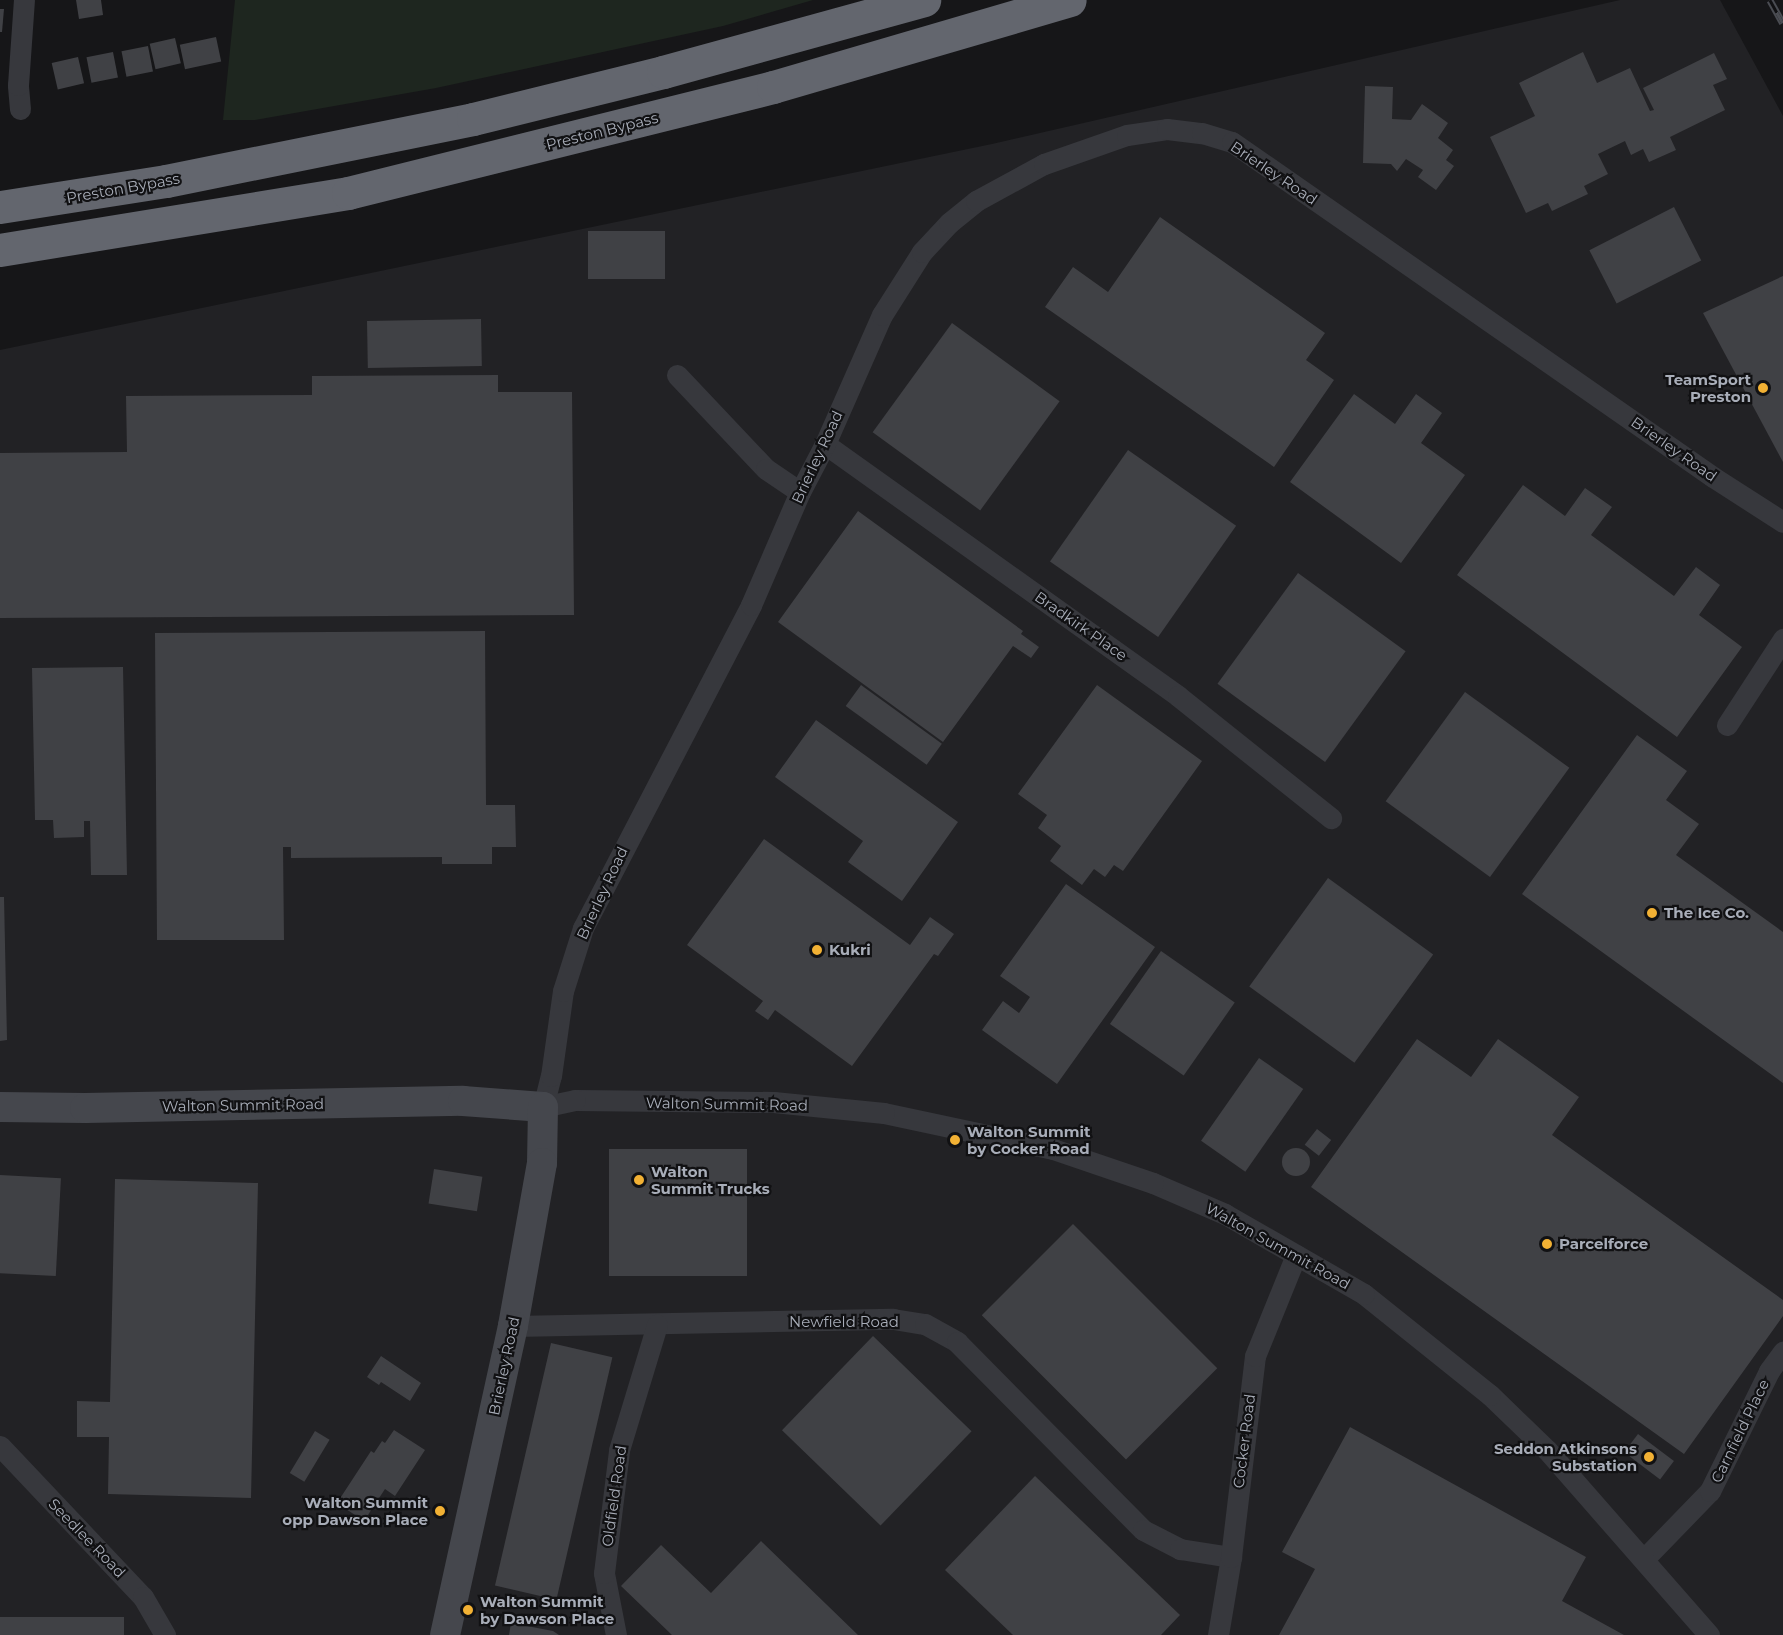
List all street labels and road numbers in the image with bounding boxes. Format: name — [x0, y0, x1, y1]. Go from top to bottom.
street label: Preston Bypass — [544, 108, 660, 154]
street label: Brierley Road — [1227, 137, 1321, 209]
street label: Preston Bypass — [65, 169, 181, 207]
street label: Brierley Road — [788, 408, 846, 506]
street label: Brierley Road — [1628, 413, 1720, 485]
street label: Bradkirk Place — [1031, 587, 1131, 665]
street label: Brierley Road — [573, 844, 631, 942]
street label: Walton Summit Road — [646, 1094, 808, 1114]
street label: Walton Summit Road — [162, 1095, 324, 1115]
street label: Walton Summit Road — [1203, 1199, 1353, 1293]
street label: Newfield Road — [789, 1313, 899, 1331]
street label: Brierley Road — [485, 1315, 523, 1417]
street label: Carnfield Place — [1707, 1376, 1773, 1486]
street label: Cocker Road — [1229, 1393, 1259, 1489]
street label: Oldfield Road — [598, 1444, 630, 1548]
street label: Seedlee Road — [45, 1495, 129, 1581]

